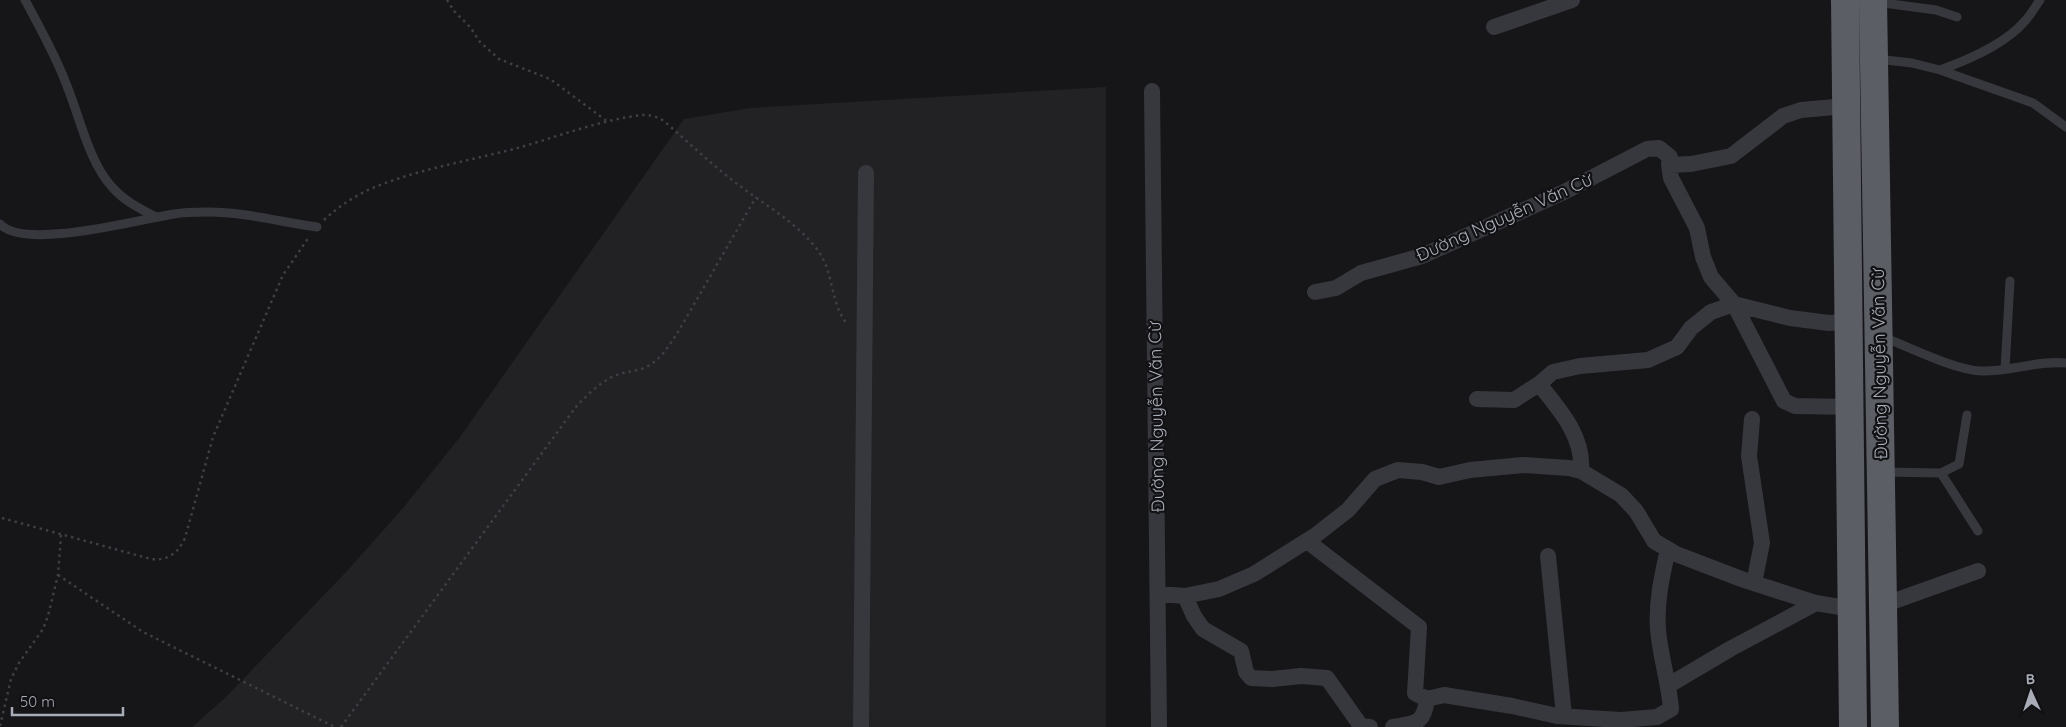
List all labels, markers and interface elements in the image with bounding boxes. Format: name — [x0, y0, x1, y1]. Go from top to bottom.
street label: Đường Nguyễn Văn Cừ — [1412, 167, 1596, 266]
street label: Đường Nguyễn Văn Cừ — [1866, 268, 1892, 459]
street label: Đường Nguyễn Văn Cừ — [1143, 321, 1169, 512]
north arrow — [2006, 667, 2056, 717]
text: B — [2025, 670, 2035, 688]
scale bar — [12, 684, 124, 716]
text: 50 m — [20, 692, 55, 711]

